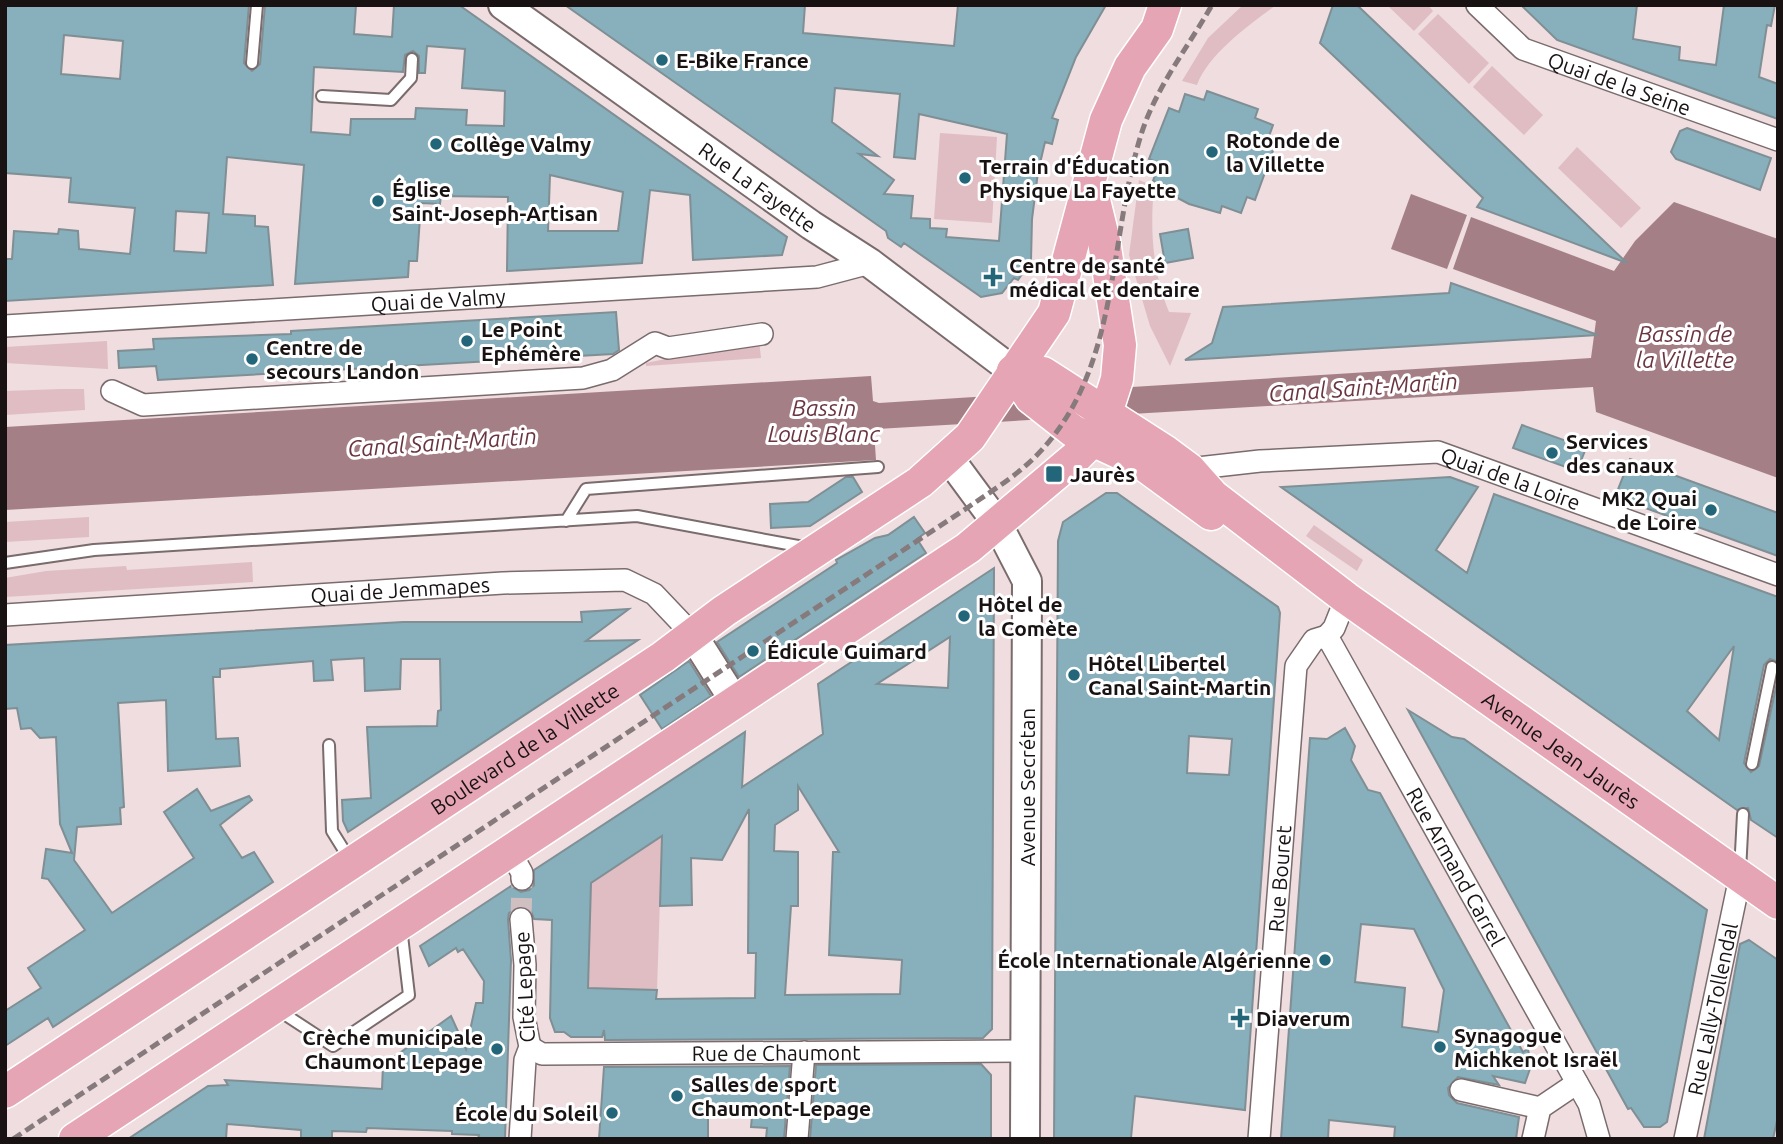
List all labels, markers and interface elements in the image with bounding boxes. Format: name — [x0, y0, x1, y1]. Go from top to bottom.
street label: Quai de la Seine — [1545, 47, 1694, 120]
place label: E-Bike France — [676, 48, 809, 72]
marker: E-Bike France — [654, 52, 670, 68]
place label: Rotonde de la Villette — [1226, 128, 1340, 176]
place label: Collège Valmy — [450, 132, 591, 156]
marker: Collège Valmy — [428, 136, 444, 152]
street label: Rue La Fayette — [694, 137, 821, 237]
marker: Rotonde de la Villette — [1204, 144, 1220, 160]
place label: Terrain d'Éducation Physique La Fayette — [979, 154, 1177, 202]
marker: Terrain d'Éducation Physique La Fayette — [957, 170, 973, 186]
place label: Église Saint-Joseph-Artisan — [392, 177, 598, 225]
marker: Église Saint-Joseph-Artisan — [370, 193, 386, 209]
place label: Centre de santé médical et dentaire — [1009, 253, 1200, 301]
marker: Centre de santé médical et dentaire — [983, 267, 1003, 287]
street label: Quai de Valmy — [370, 284, 506, 316]
place label: Le Point Ephémère — [481, 317, 581, 365]
water label: Bassin de la Villette — [1636, 321, 1734, 372]
marker: Le Point Ephémère — [459, 333, 475, 349]
place label: Centre de secours Landon — [266, 335, 419, 383]
marker: Centre de secours Landon — [244, 351, 260, 367]
water label: Canal Saint-Martin — [1268, 368, 1458, 406]
water label: Bassin Louis Blanc — [768, 395, 880, 446]
water label: Canal Saint-Martin — [347, 423, 537, 461]
place label: Services des canaux — [1566, 429, 1675, 477]
street label: Quai de la Loire — [1438, 442, 1584, 515]
marker: Services des canaux — [1544, 445, 1560, 461]
place label: Jaurès — [1070, 462, 1135, 486]
marker: Jaurès — [1044, 464, 1064, 484]
place label: MK2 Quai de Loire — [1601, 486, 1697, 534]
marker: MK2 Quai de Loire — [1703, 502, 1719, 518]
street label: Quai de Jemmapes — [310, 572, 491, 607]
place label: Hôtel de la Comète — [978, 592, 1078, 640]
marker: Hôtel de la Comète — [956, 608, 972, 624]
place label: Édicule Guimard — [767, 639, 927, 663]
marker: Édicule Guimard — [745, 643, 761, 659]
place label: Hôtel Libertel Canal Saint-Martin — [1088, 651, 1271, 699]
marker: Hôtel Libertel Canal Saint-Martin — [1066, 667, 1082, 683]
street label: Boulevard de la Villette — [426, 678, 623, 819]
street label: Avenue Jean Jaurès — [1478, 686, 1644, 814]
street label: Avenue Secrétan — [1015, 708, 1039, 866]
street label: Rue Armand Carrel — [1402, 783, 1510, 950]
street label: Rue Bouret — [1263, 825, 1295, 933]
street label: Rue Lally-Tollendal — [1683, 920, 1742, 1097]
street label: Cité Lepage — [509, 931, 539, 1043]
place label: École Internationale Algérienne — [997, 948, 1311, 972]
marker: École Internationale Algérienne — [1317, 952, 1333, 968]
place label: Diaverum — [1256, 1006, 1350, 1030]
marker: Diaverum — [1230, 1008, 1250, 1028]
place label: Synagogue Michkenot Israël — [1454, 1023, 1618, 1071]
place label: Crèche municipale Chaumont Lepage — [302, 1025, 483, 1073]
marker: Synagogue Michkenot Israël — [1432, 1039, 1448, 1055]
street label: Rue de Chaumont — [692, 1040, 860, 1065]
marker: Crèche municipale Chaumont Lepage — [489, 1041, 505, 1057]
place label: Salles de sport Chaumont-Lepage — [691, 1072, 871, 1120]
marker: Salles de sport Chaumont-Lepage — [669, 1088, 685, 1104]
place label: École du Soleil — [455, 1101, 598, 1125]
marker: École du Soleil — [604, 1105, 620, 1121]

